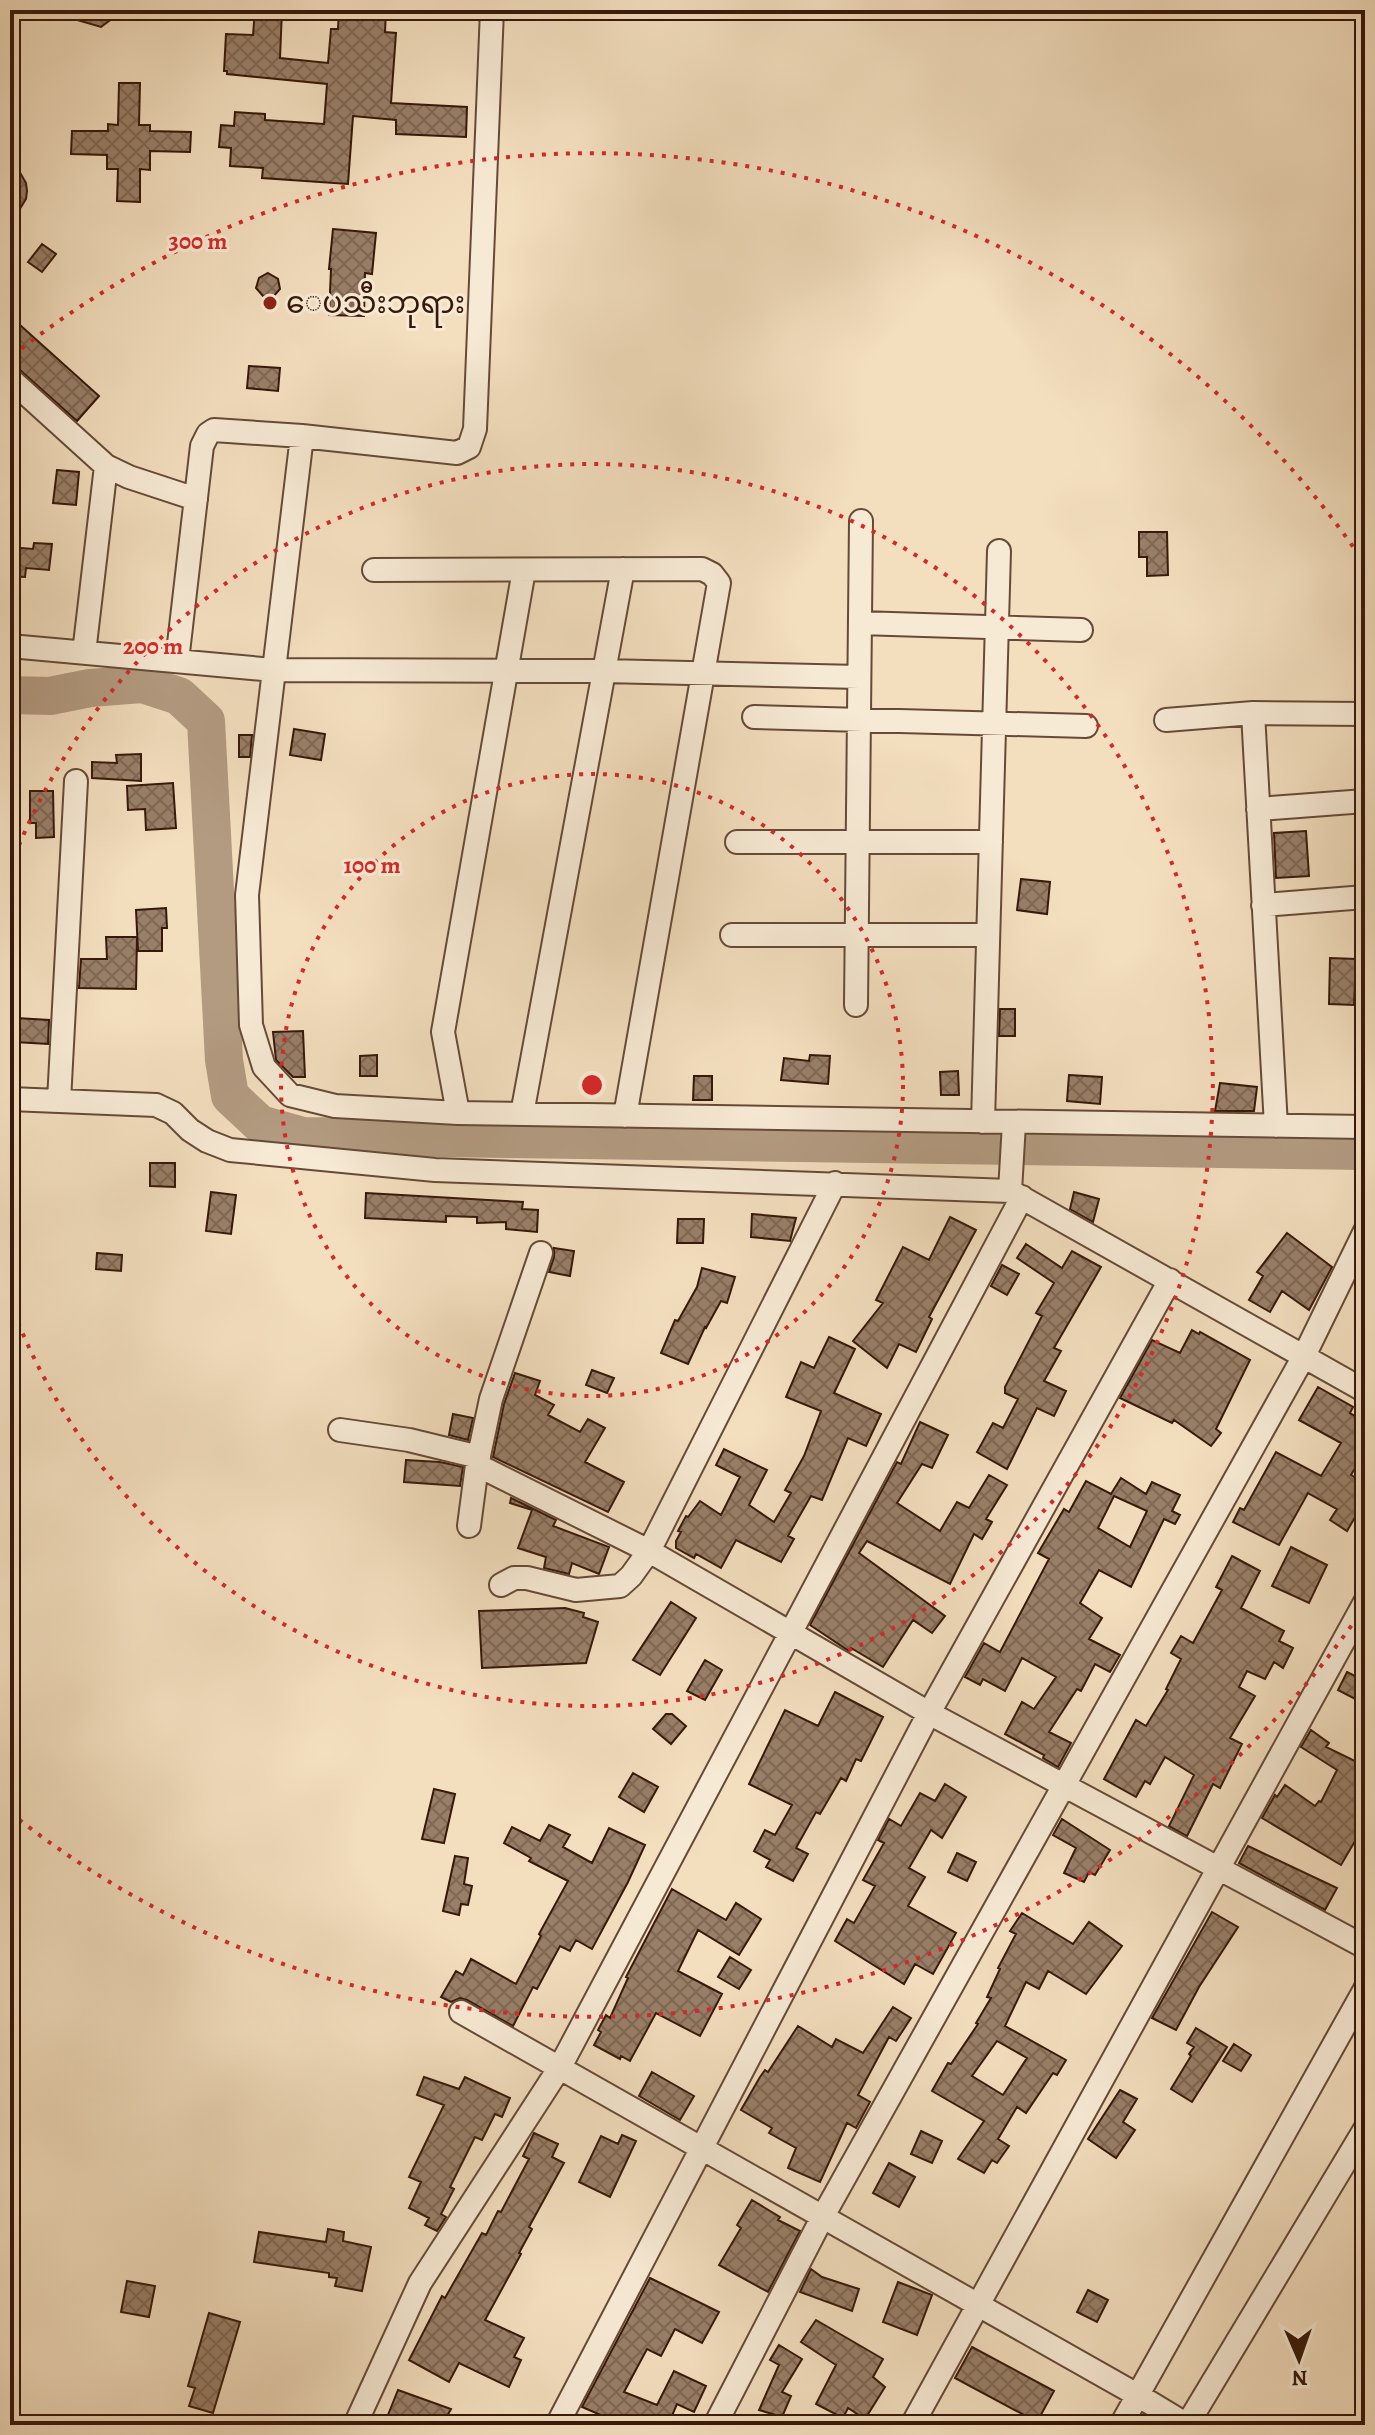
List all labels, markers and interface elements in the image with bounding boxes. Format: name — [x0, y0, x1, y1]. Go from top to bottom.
text: 300 m — [169, 225, 227, 257]
place label: ေပသီးဘုရား — [286, 281, 465, 328]
marker: ေပသီးဘုရား — [261, 294, 279, 312]
text: 200 m — [123, 630, 183, 662]
text: 100 m — [343, 849, 401, 881]
centre of rings — [578, 1071, 606, 1099]
north arrow — [1259, 2319, 1339, 2399]
text: N — [1291, 2363, 1308, 2393]

